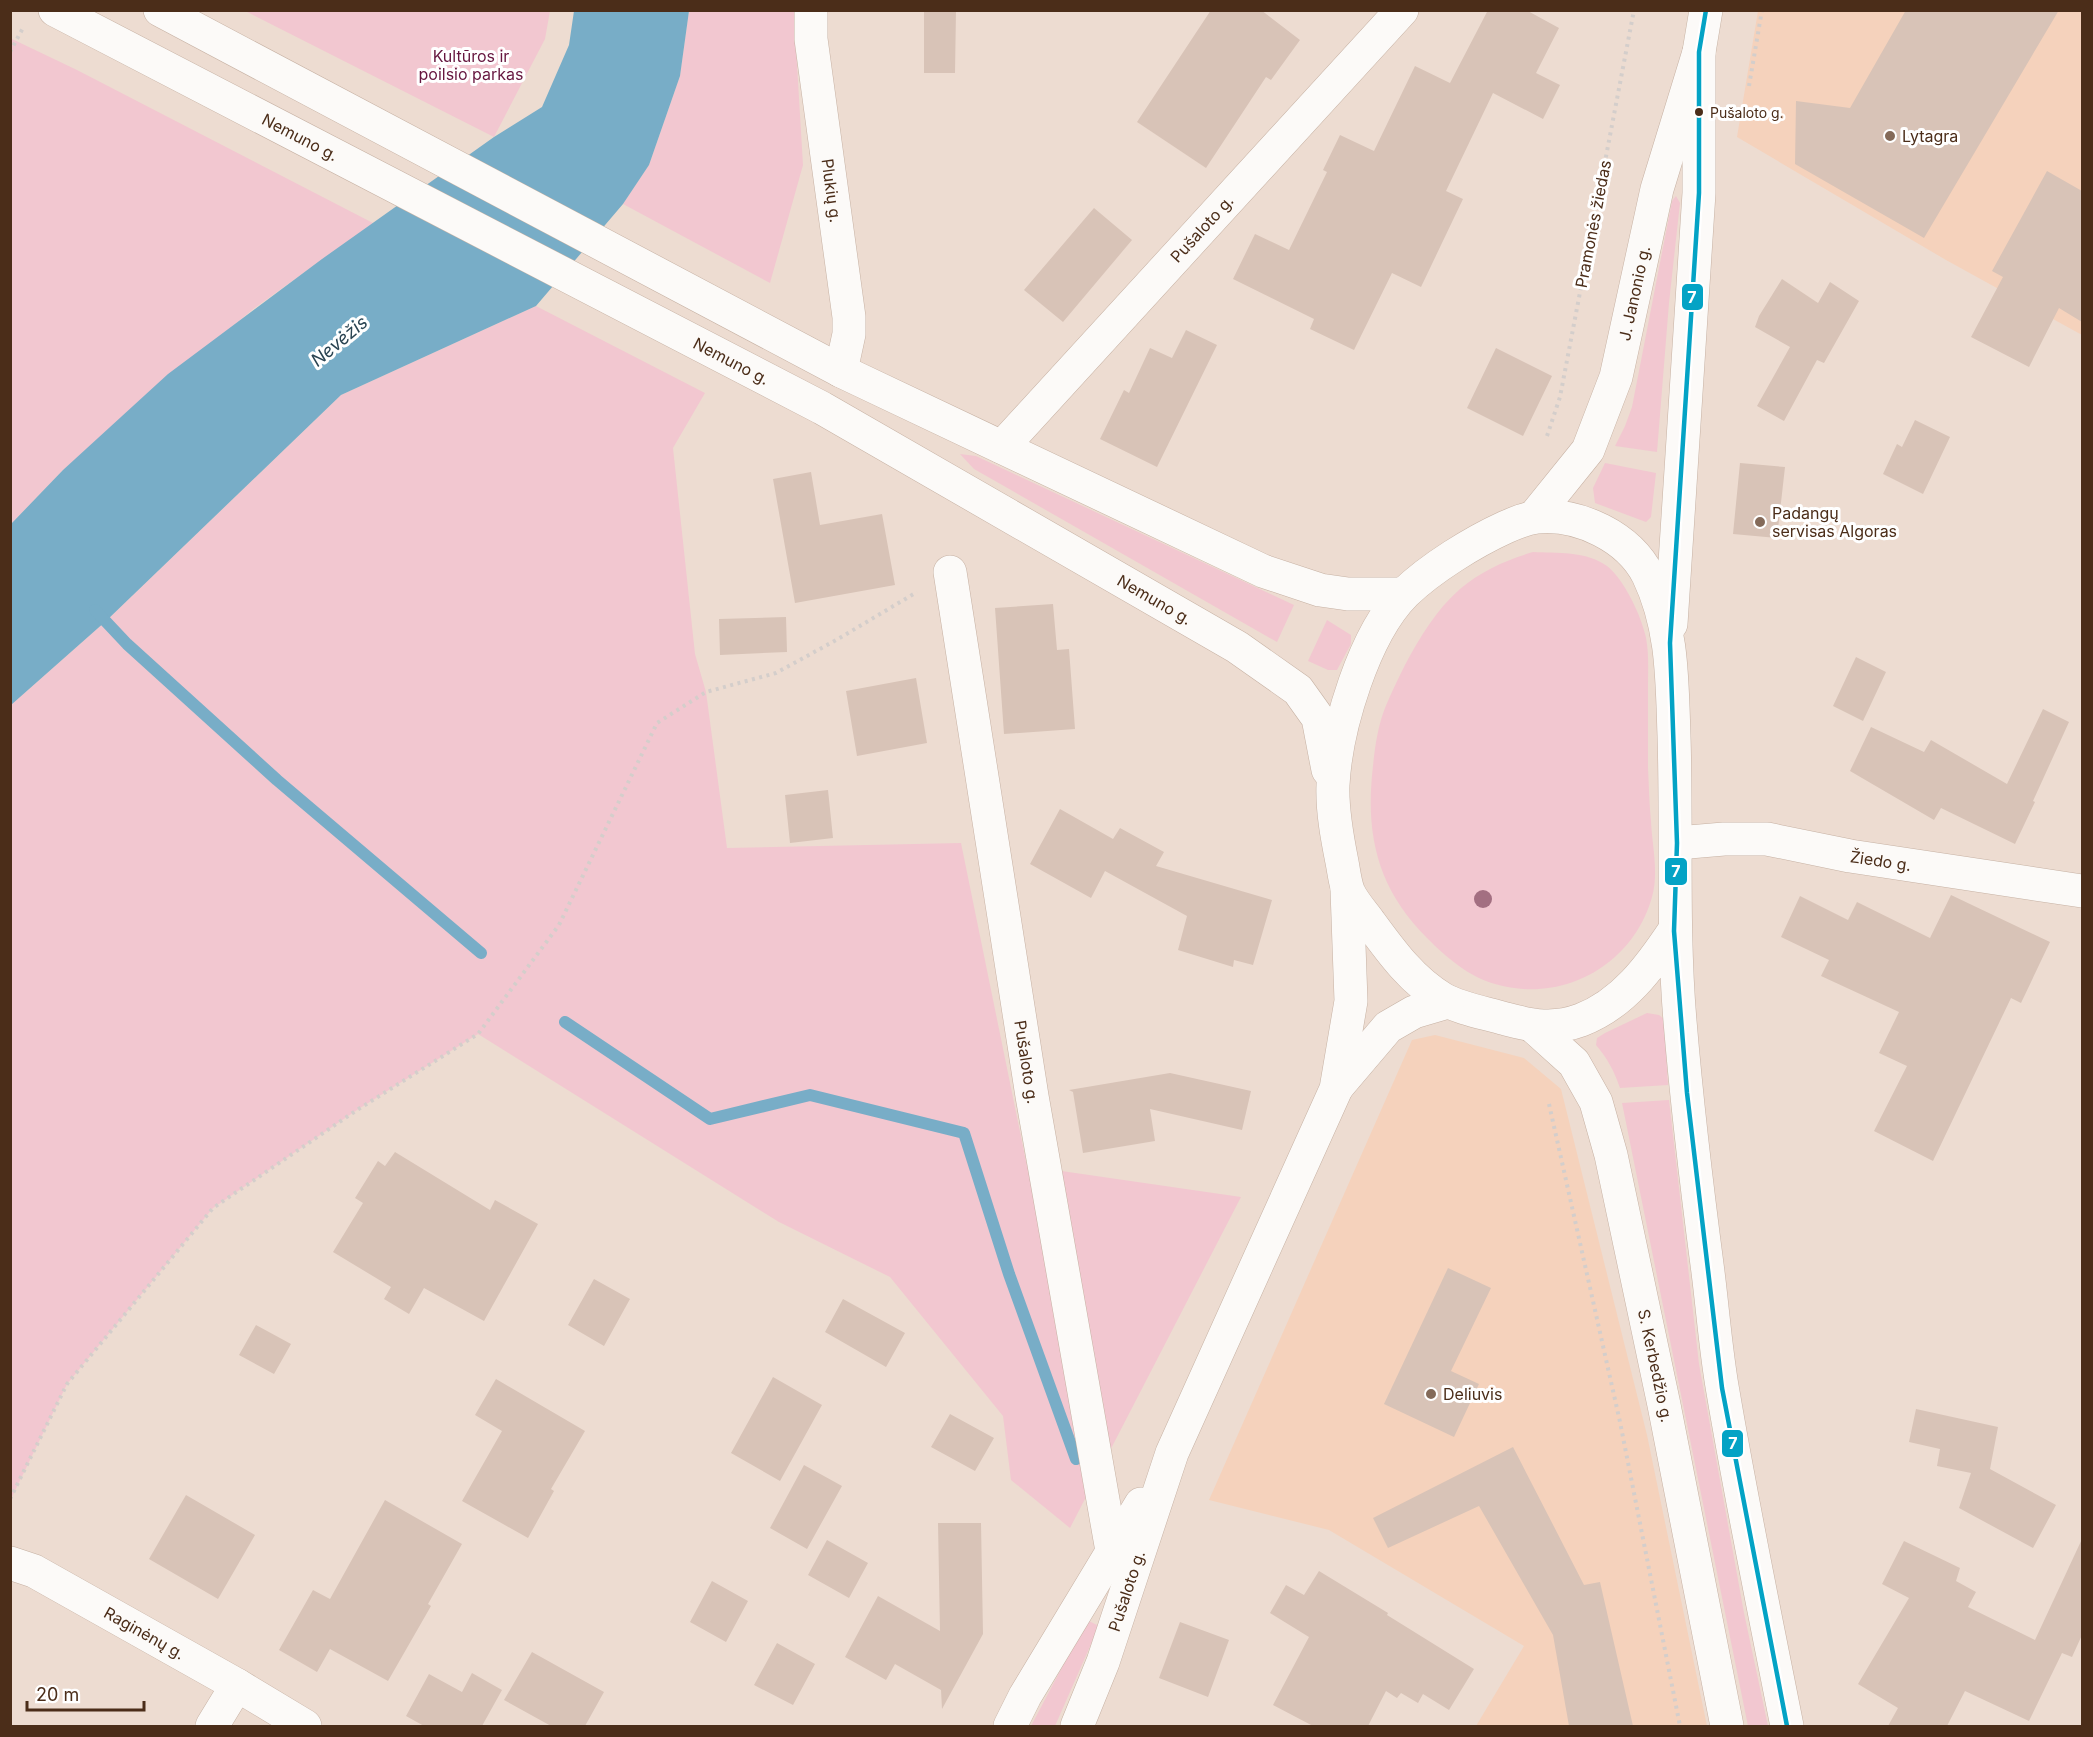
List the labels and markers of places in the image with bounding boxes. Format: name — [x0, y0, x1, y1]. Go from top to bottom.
place label: Pušaloto g. — [1710, 104, 1784, 121]
marker: Pušaloto g. — [1693, 106, 1705, 118]
place label: Lytagra — [1902, 126, 1958, 146]
marker: Lytagra — [1883, 129, 1897, 143]
place label: Padangų servisas Algoras — [1772, 503, 1897, 541]
marker: Padangų servisas Algoras — [1753, 515, 1767, 529]
place label: Deliuvis — [1443, 1384, 1502, 1404]
marker: Deliuvis — [1424, 1387, 1438, 1401]

